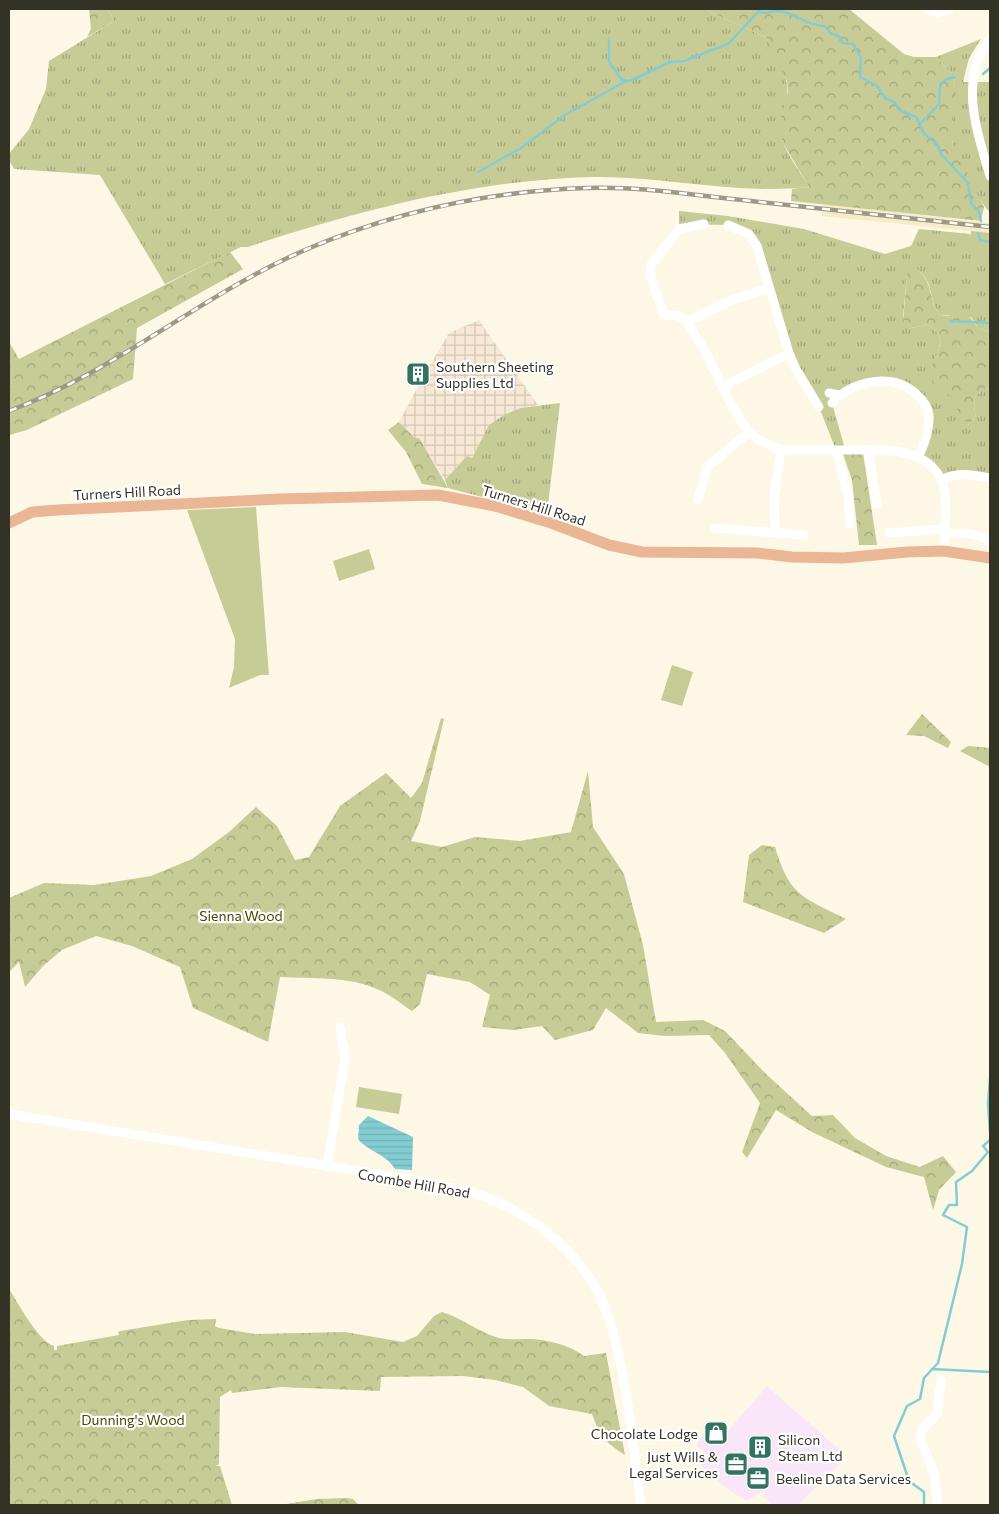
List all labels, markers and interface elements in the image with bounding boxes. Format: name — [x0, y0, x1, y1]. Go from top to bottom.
place label: Southern Sheeting Supplies Ltd — [436, 358, 554, 391]
building icon: Southern Sheeting Supplies Ltd — [405, 361, 431, 387]
street label: Turners Hill Road — [73, 481, 181, 503]
street label: Turners Hill Road — [480, 481, 588, 529]
park label: Sienna Wood — [199, 907, 283, 924]
street label: Coombe Hill Road — [357, 1165, 471, 1201]
park label: Dunning's Wood — [81, 1411, 185, 1428]
shop icon: Chocolate Lodge — [703, 1420, 729, 1446]
place label: Chocolate Lodge — [591, 1425, 698, 1442]
place label: Silicon Steam Ltd — [778, 1431, 843, 1464]
building icon: Silicon Steam Ltd — [747, 1434, 773, 1460]
place label: Just Wills & Legal Services — [629, 1448, 719, 1481]
office icon: Just Wills & Legal Services — [723, 1451, 749, 1477]
office icon: Beeline Data Services — [745, 1465, 771, 1491]
place label: Beeline Data Services — [776, 1470, 911, 1487]

